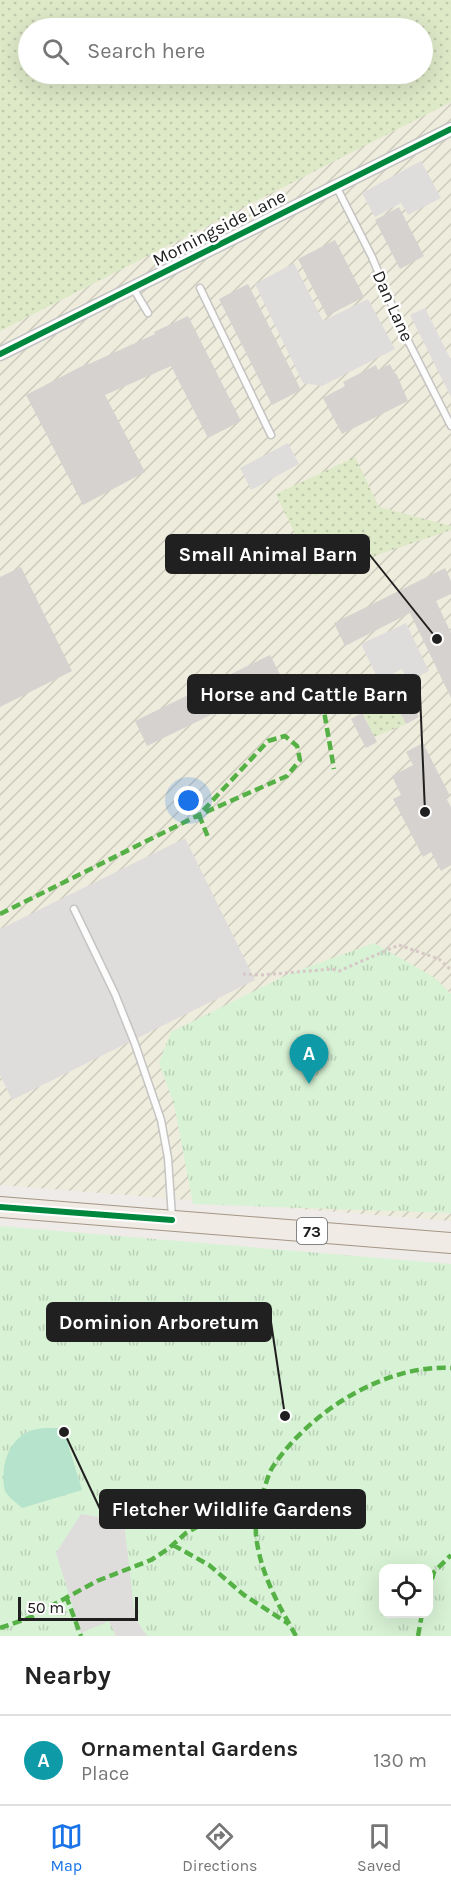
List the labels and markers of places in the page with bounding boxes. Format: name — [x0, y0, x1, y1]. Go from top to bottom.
callout: Small Animal Barn — [166, 535, 369, 573]
callout: Horse and Cattle Barn — [188, 675, 420, 713]
pin: A — [290, 1034, 328, 1084]
callout: Dominion Arboretum — [47, 1303, 271, 1341]
callout: Fletcher Wildlife Gardens — [100, 1490, 365, 1528]

